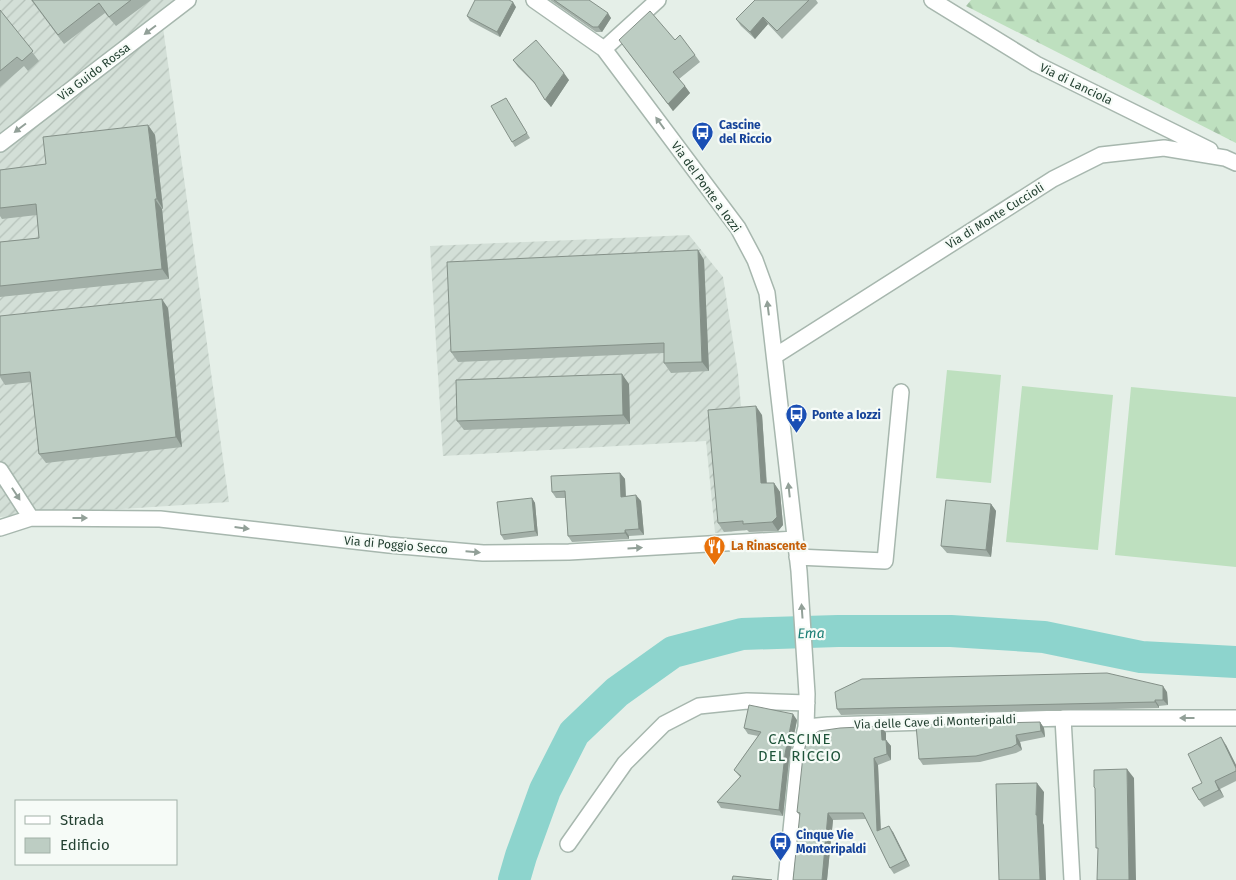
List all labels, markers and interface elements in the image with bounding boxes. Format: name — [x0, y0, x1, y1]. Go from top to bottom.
one-way arrow — [144, 24, 157, 35]
street label: Via Guido Rossa — [55, 40, 133, 104]
street label: Via di Lanciola — [1037, 60, 1115, 108]
one-way arrow — [654, 117, 665, 130]
place label: Cascine del Riccio — [719, 118, 772, 146]
bus stop icon: Cascine del Riccio — [691, 120, 715, 151]
one-way arrow — [14, 123, 27, 133]
street label: Via del Ponte a Iozzi — [668, 139, 744, 235]
street label: Via di Monte Cuccioli — [943, 180, 1047, 252]
one-way arrow — [764, 299, 772, 315]
bus stop icon: Ponte a Iozzi — [784, 403, 808, 434]
place label: Ponte a Iozzi — [812, 408, 881, 422]
one-way arrow — [785, 482, 793, 498]
one-way arrow — [11, 487, 20, 500]
one-way arrow — [72, 514, 88, 522]
one-way arrow — [234, 524, 250, 532]
street label: Via di Poggio Secco — [343, 533, 449, 557]
restaurant icon: La Rinascente — [703, 534, 727, 565]
place label: La Rinascente — [731, 539, 807, 553]
one-way arrow — [628, 543, 644, 551]
one-way arrow — [465, 548, 481, 556]
one-way arrow — [797, 603, 805, 619]
water label: Ema — [797, 625, 825, 642]
street label: Via delle Cave di Monteripaldi — [854, 712, 1016, 732]
one-way arrow — [1179, 714, 1195, 722]
district label: CASCINE DEL RICCIO — [758, 730, 842, 765]
legend — [15, 800, 178, 865]
text: Strada — [60, 811, 104, 829]
place label: Cinque Vie Monteripaldi — [796, 828, 866, 856]
bus stop icon: Cinque Vie Monteripaldi — [768, 830, 792, 861]
text: Edificio — [60, 836, 110, 854]

